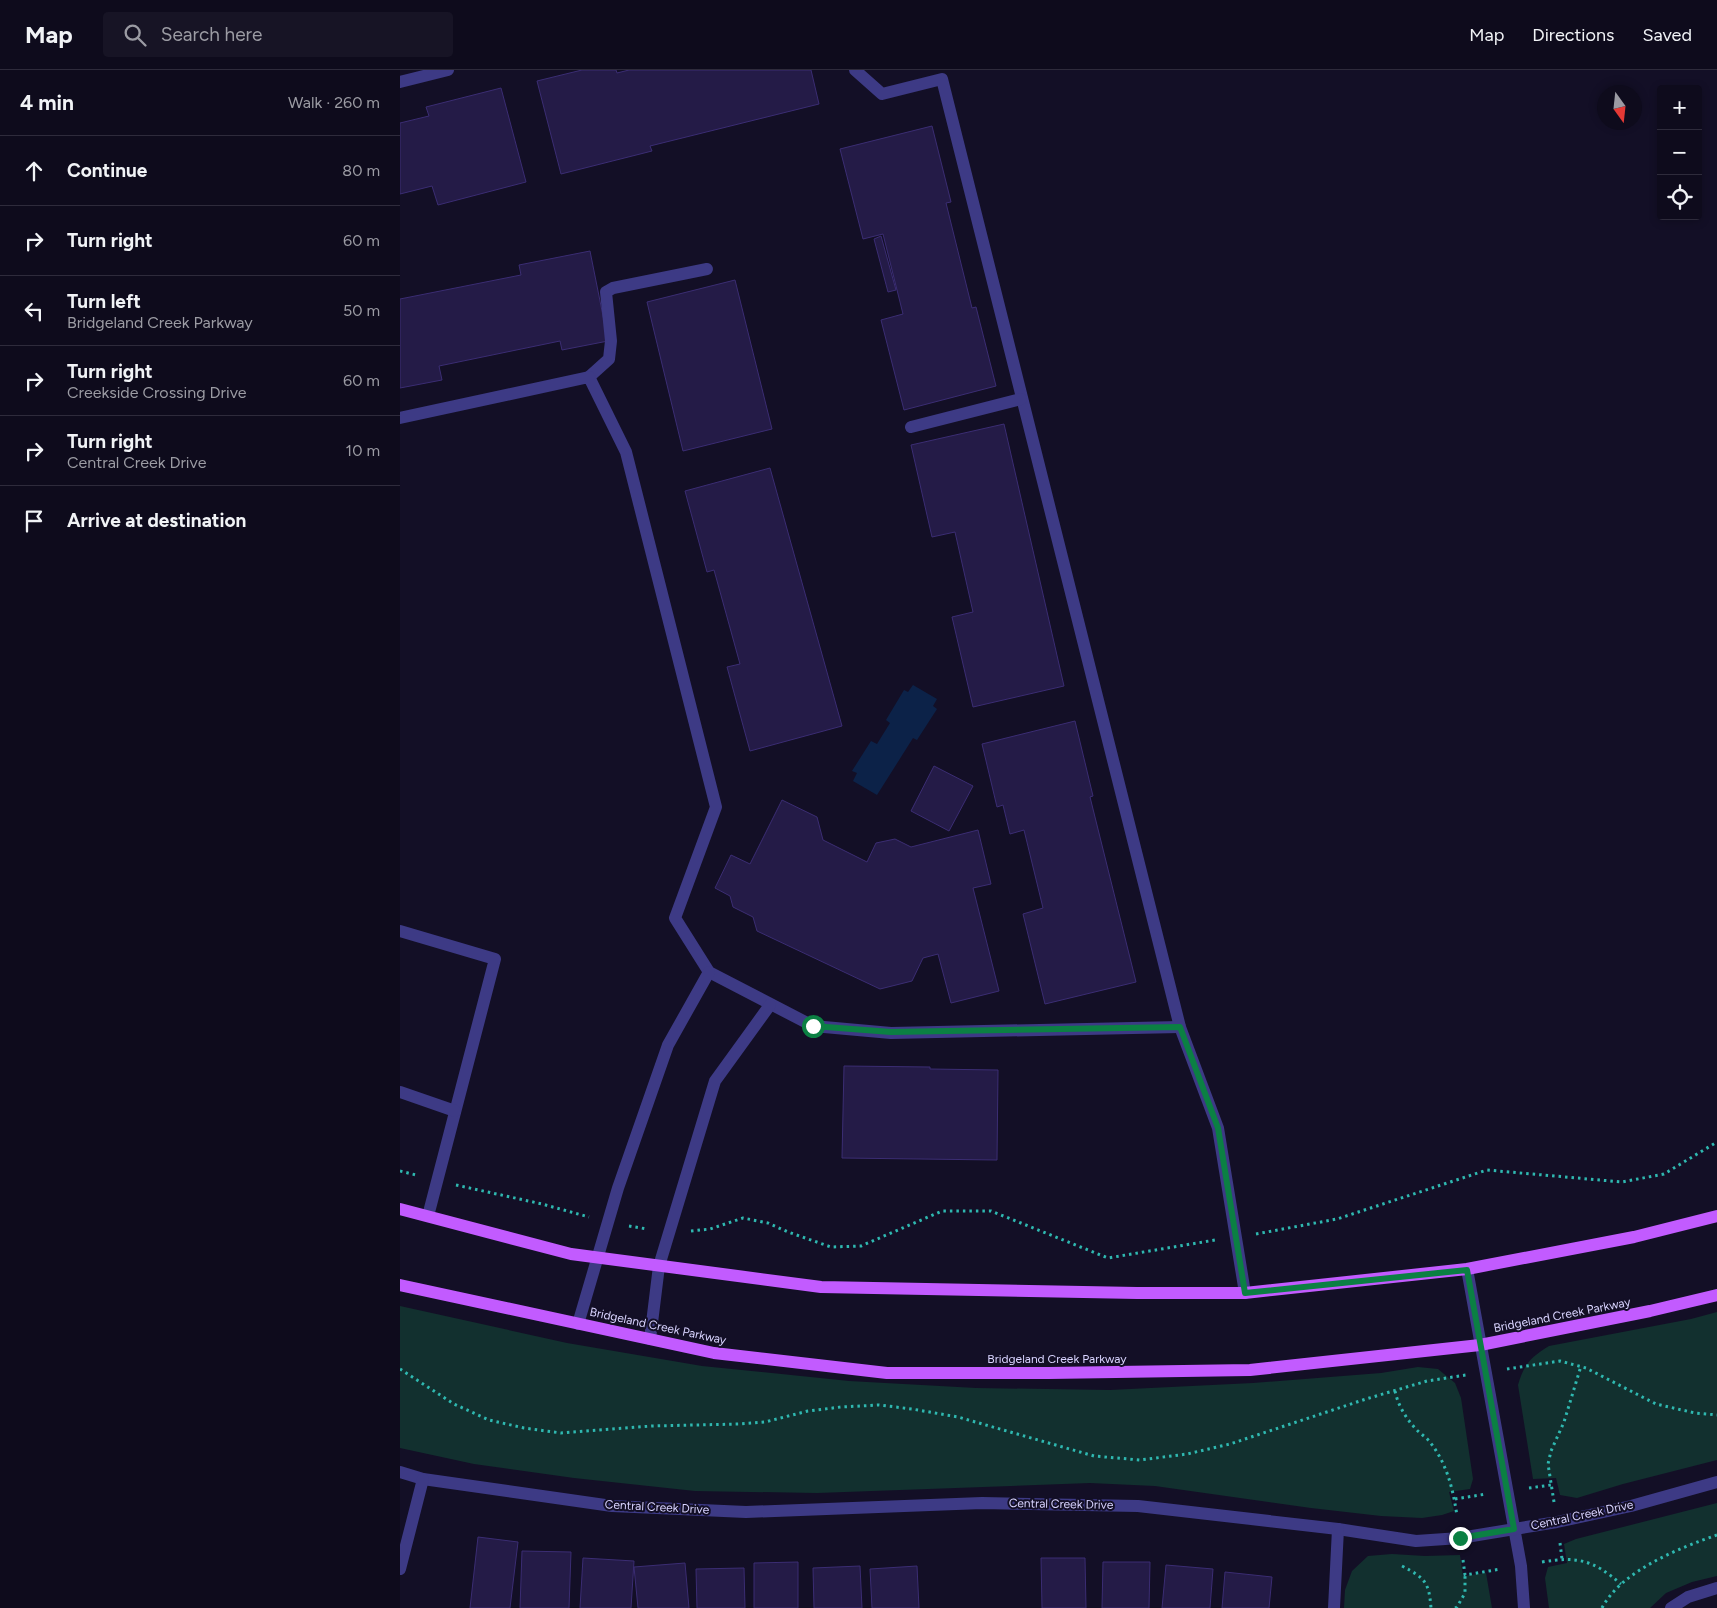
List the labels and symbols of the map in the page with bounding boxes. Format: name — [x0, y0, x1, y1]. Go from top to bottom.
north arrow — [1597, 85, 1642, 130]
route start — [802, 1015, 825, 1038]
street label: Bridgeland Creek Parkway — [1492, 1295, 1632, 1335]
street label: Bridgeland Creek Parkway — [588, 1305, 728, 1347]
street label: Bridgeland Creek Parkway — [987, 1352, 1127, 1366]
street label: Central Creek Drive — [1009, 1496, 1114, 1512]
street label: Central Creek Drive — [604, 1497, 710, 1517]
street label: Central Creek Drive — [1529, 1497, 1635, 1533]
route end — [1449, 1527, 1472, 1550]

